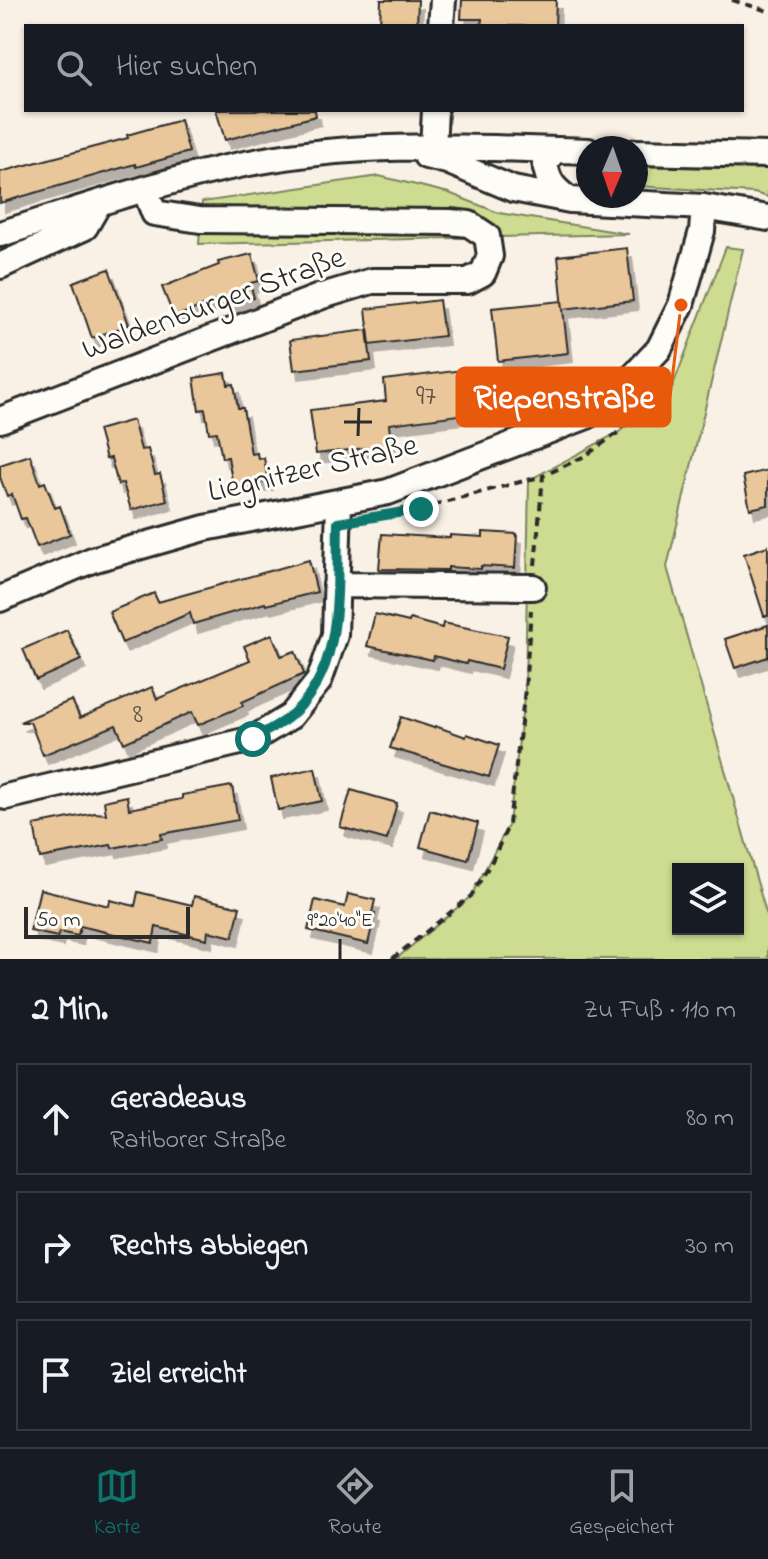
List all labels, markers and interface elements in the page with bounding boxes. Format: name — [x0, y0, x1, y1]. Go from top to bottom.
search box — [24, 24, 744, 112]
icon: search — [52, 46, 96, 90]
text: Hier suchen — [116, 46, 257, 90]
north arrow — [576, 136, 648, 208]
street label: Waldenburger Straße — [76, 235, 353, 374]
callout: Riepenstraße — [457, 368, 670, 426]
text: Riepenstraße — [473, 375, 655, 425]
house number: 97 — [416, 377, 436, 418]
street label: Liegnitzer Straße — [204, 423, 423, 517]
route end — [403, 491, 439, 527]
house number: 8 — [133, 695, 143, 736]
route start — [235, 721, 271, 757]
map controls — [672, 863, 744, 935]
button: layers — [672, 863, 744, 935]
scale bar — [24, 903, 190, 939]
text: 50 m — [36, 905, 81, 937]
text: 9°20'40"E — [307, 907, 373, 936]
text: 2 Min. — [32, 986, 108, 1036]
text: Zu Fuß · 110 m — [584, 992, 736, 1030]
text: Geradeaus — [110, 1078, 247, 1122]
icon: ahead — [34, 1097, 78, 1141]
text: 80 m — [686, 1100, 734, 1138]
text: Ratiborer Straße — [110, 1122, 286, 1160]
icon: right — [34, 1225, 78, 1269]
text: Rechts abbiegen — [110, 1225, 308, 1269]
text: 30 m — [685, 1228, 734, 1266]
icon: arrive — [34, 1353, 78, 1397]
text: Ziel erreicht — [110, 1353, 247, 1397]
tab: Karte — [94, 1464, 140, 1544]
tab: Route — [328, 1464, 382, 1544]
tab: Gespeichert — [569, 1464, 674, 1544]

